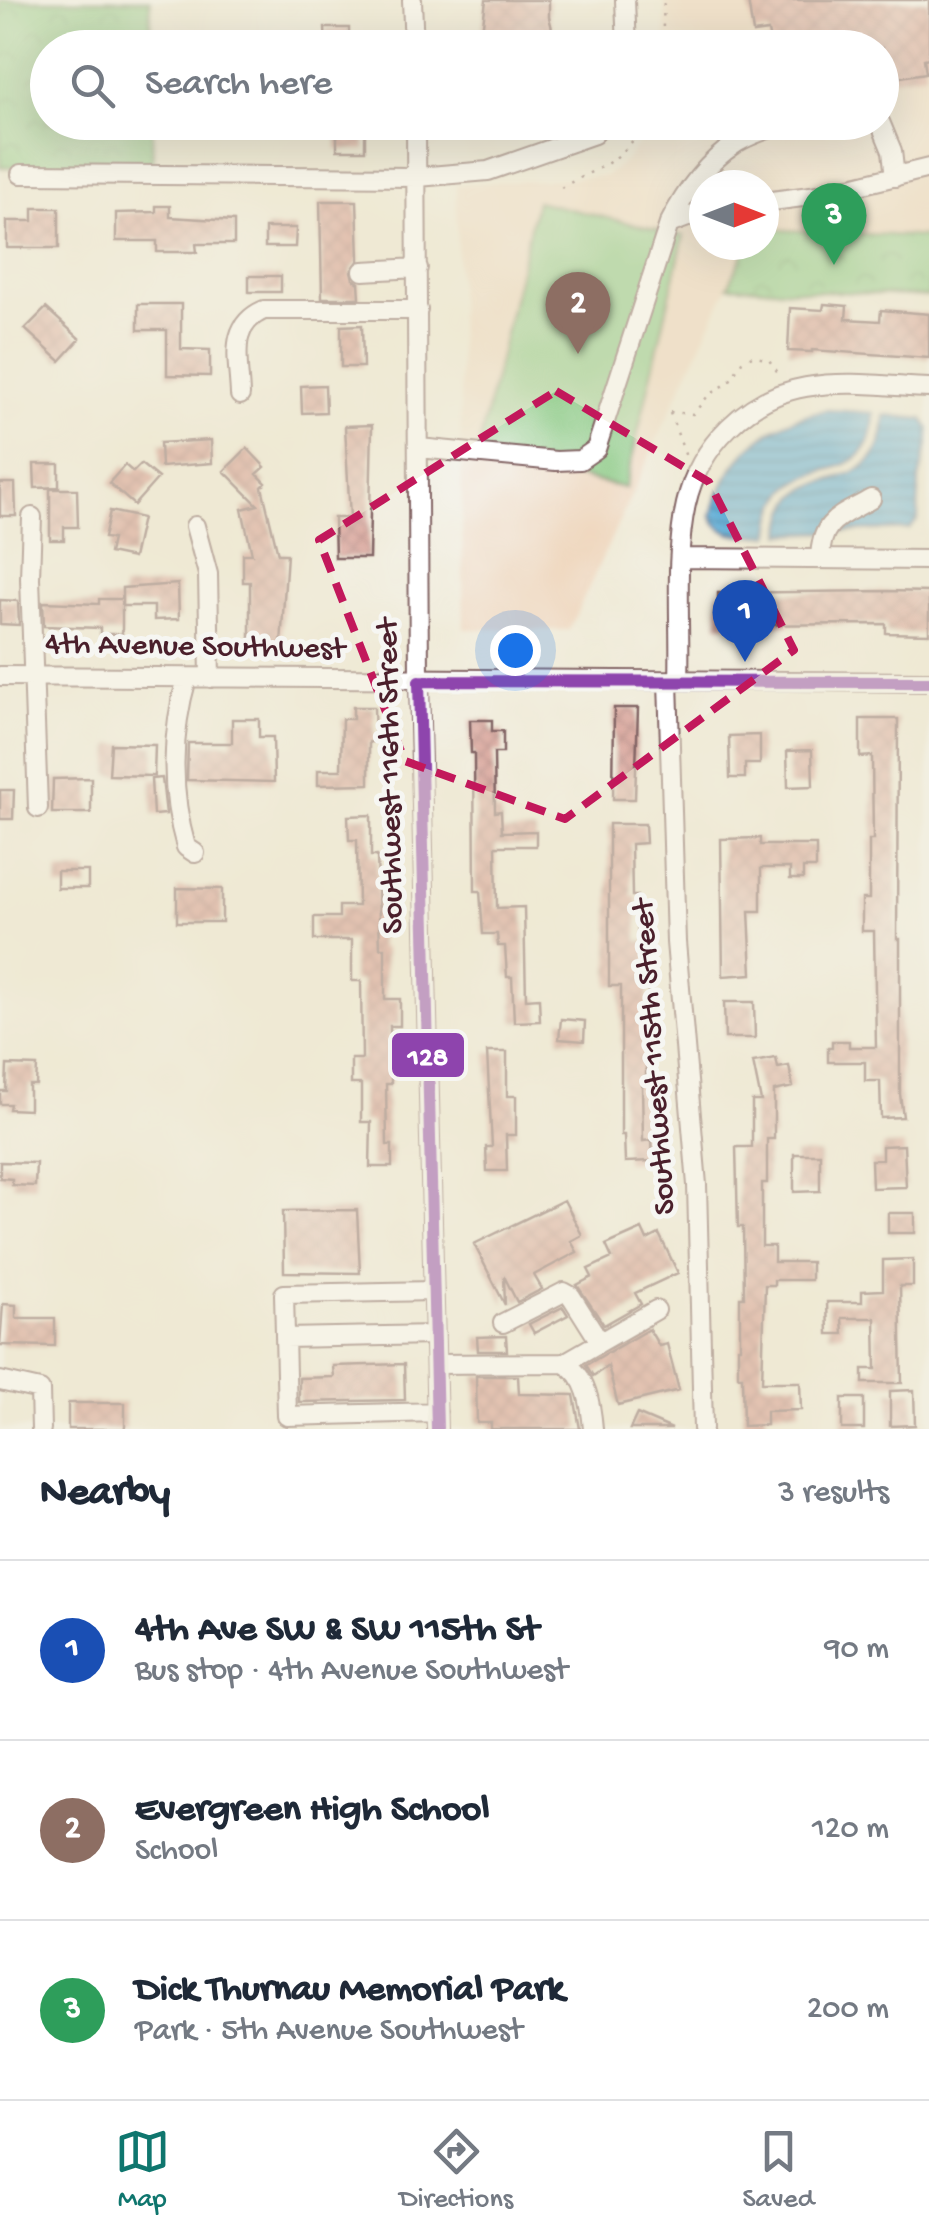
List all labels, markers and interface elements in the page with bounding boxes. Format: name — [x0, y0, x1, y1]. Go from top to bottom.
search box — [30, 30, 899, 140]
icon: search — [65, 58, 120, 113]
text: Search here — [145, 63, 332, 107]
north arrow — [689, 170, 779, 260]
pin: 3 — [802, 182, 866, 265]
pin: 2 — [546, 272, 610, 354]
pin: 1 — [712, 580, 778, 662]
street label: Southwest 116th Street — [370, 615, 414, 934]
your location — [490, 625, 541, 676]
street label: 4th Avenue Southwest — [45, 626, 348, 670]
street label: Southwest 115th Street — [626, 895, 686, 1216]
line badge: 128 — [390, 1031, 466, 1079]
text: 128 — [407, 1043, 448, 1076]
text: Nearby — [40, 1470, 170, 1519]
text: 3 results — [778, 1475, 889, 1513]
text: 4th Ave SW & SW 115th St — [135, 1609, 539, 1653]
text: 1 — [66, 1631, 79, 1669]
text: 90 m — [825, 1631, 889, 1669]
text: Bus stop · 4th Avenue Southwest — [135, 1653, 568, 1691]
text: Evergreen High School — [135, 1789, 490, 1833]
text: 2 — [65, 1811, 80, 1849]
text: 120 m — [812, 1811, 889, 1849]
text: School — [135, 1833, 218, 1871]
text: Dick Thurnau Memorial Park — [135, 1969, 564, 2013]
text: 3 — [64, 1991, 81, 2029]
text: 200 m — [807, 1991, 889, 2029]
text: Park · 5th Avenue Southwest — [135, 2013, 523, 2051]
tab: Map — [115, 2124, 170, 2217]
tab: Directions — [399, 2124, 513, 2217]
tab: Saved — [742, 2124, 814, 2217]

